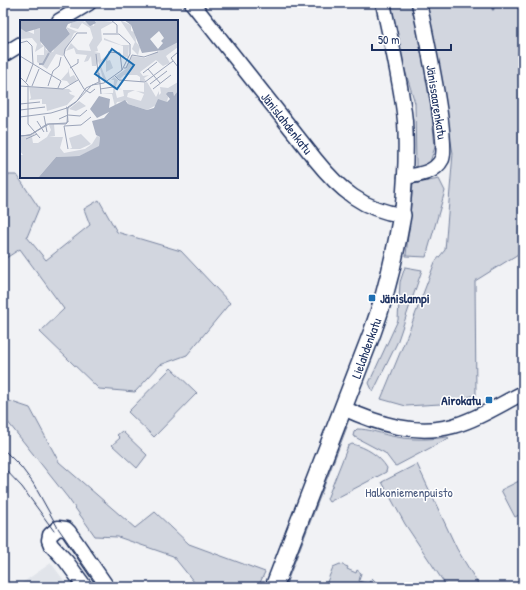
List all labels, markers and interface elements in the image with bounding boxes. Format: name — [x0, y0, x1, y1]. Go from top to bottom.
inset map — [20, 20, 178, 178]
scale bar — [372, 26, 451, 52]
text: 50 m — [378, 31, 399, 48]
street label: Jänissaarenkatu — [422, 63, 452, 141]
street label: Jänislahdenkatu — [257, 88, 317, 158]
place label: Jänislampi — [380, 289, 430, 308]
marker: Jänislampi — [367, 293, 377, 303]
street label: Lielahdenkatu — [347, 315, 385, 381]
place label: Airokatu — [441, 391, 482, 409]
marker: Airokatu — [484, 395, 494, 405]
park label: Halkoniemenpuisto — [365, 483, 453, 501]

